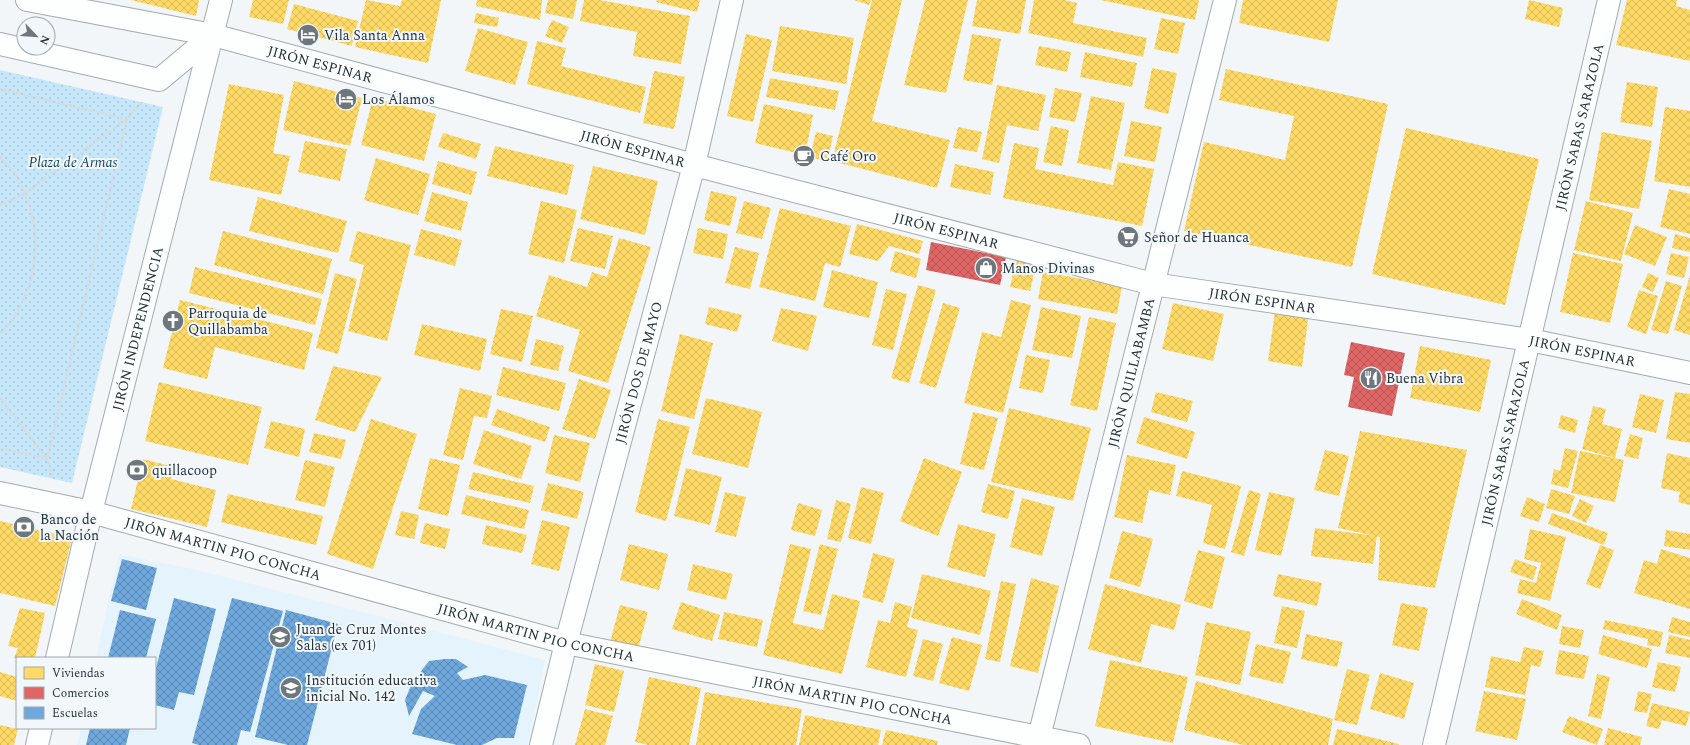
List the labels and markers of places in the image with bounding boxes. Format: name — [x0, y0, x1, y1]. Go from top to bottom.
hotel icon: Vila Santa Anna — [295, 22, 321, 48]
place label: Vila Santa Anna — [324, 25, 425, 46]
hotel icon: Los Álamos — [333, 86, 359, 112]
place label: Los Álamos — [362, 89, 435, 110]
cafe icon: Café Oro — [791, 143, 817, 169]
place label: Café Oro — [820, 146, 876, 167]
supermarket icon: Señor de Huanca — [1115, 224, 1141, 250]
place label: Señor de Huanca — [1144, 227, 1249, 248]
shop icon: Manos Divinas — [973, 255, 999, 281]
place label: Manos Divinas — [1002, 258, 1095, 279]
place label: Parroquia de Quillabamba — [188, 303, 268, 340]
church icon: Parroquia de Quillabamba — [160, 308, 186, 334]
restaurant icon: Buena Vibra — [1358, 365, 1384, 391]
place label: Buena Vibra — [1386, 368, 1464, 389]
bank icon: quillacoop — [124, 457, 150, 483]
place label: quillacoop — [152, 460, 217, 481]
place label: Banco de la Nación — [40, 509, 99, 546]
bank icon: Banco de la Nación — [11, 514, 37, 540]
place label: Juan de Cruz Montes Salas (ex 701) — [296, 619, 427, 656]
school or university icon: Juan de Cruz Montes Salas (ex 701) — [267, 624, 293, 650]
place label: Institución educativa inicial No. 142 — [306, 670, 437, 707]
school or university icon: Institución educativa inicial No. 142 — [278, 675, 304, 701]

